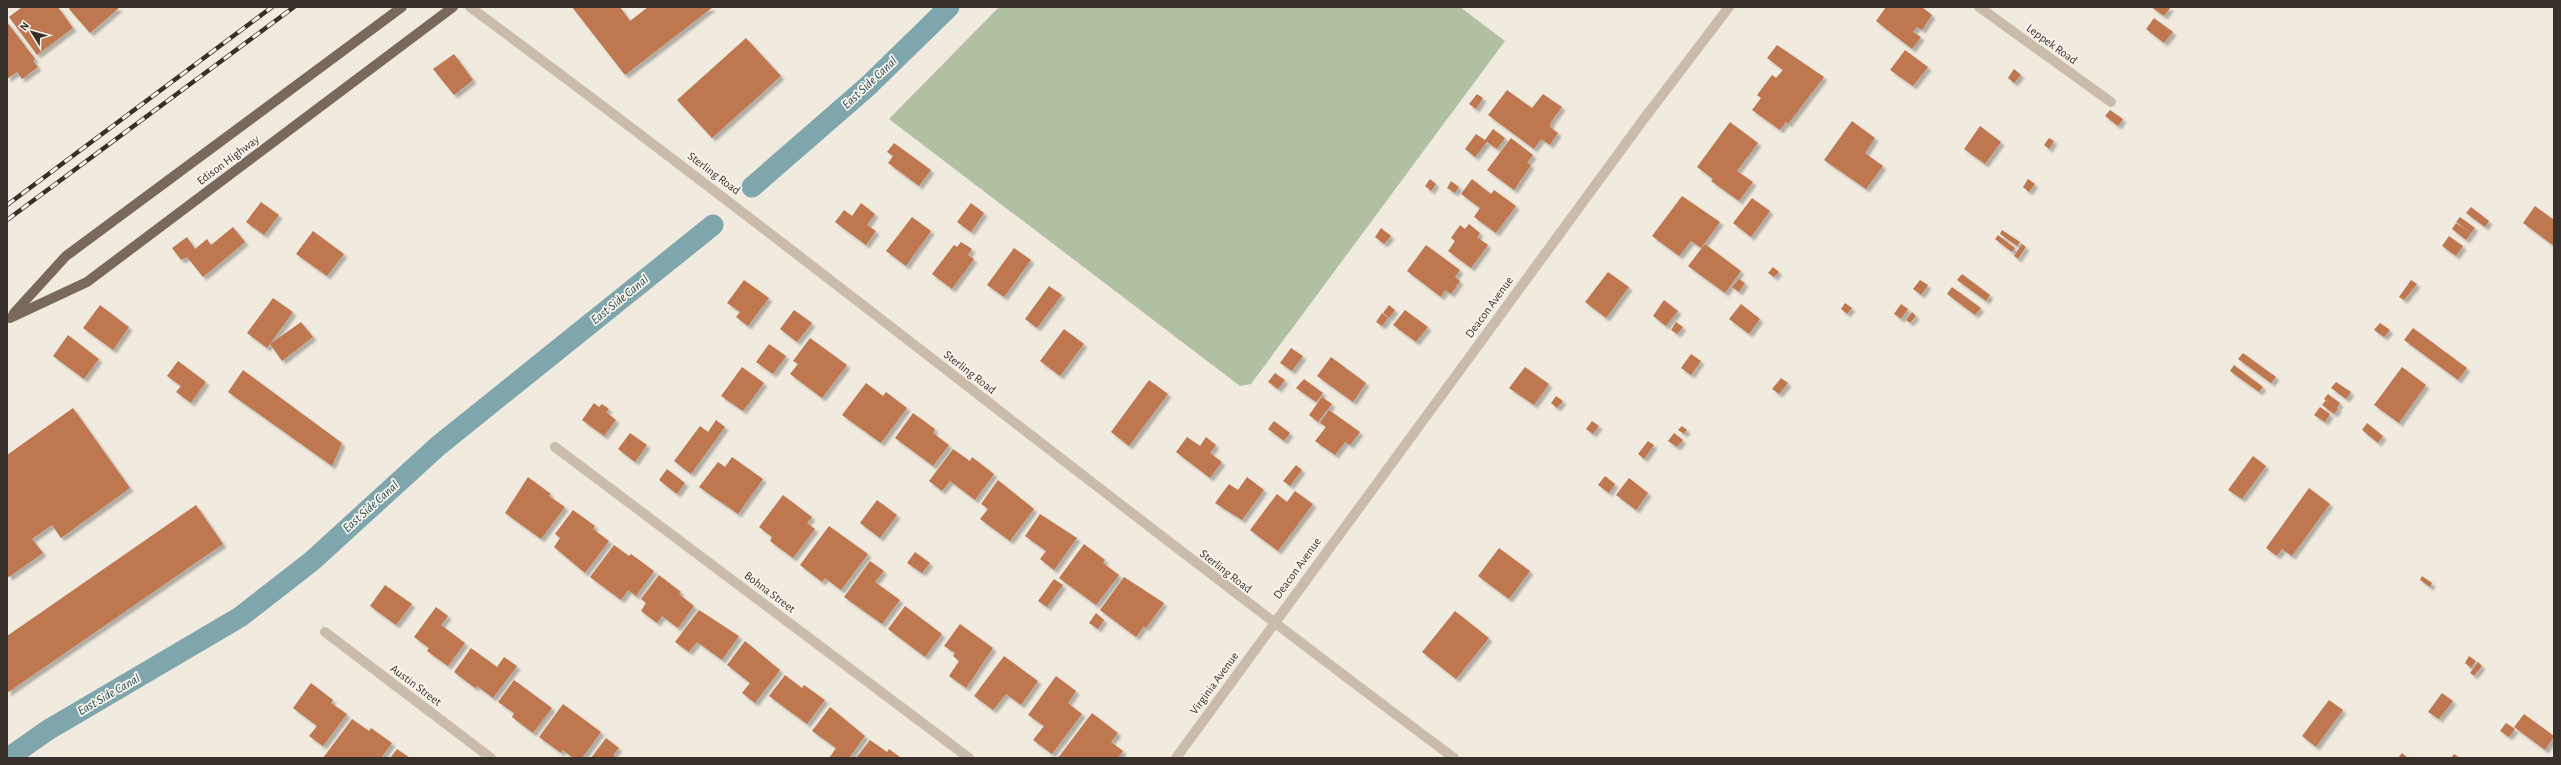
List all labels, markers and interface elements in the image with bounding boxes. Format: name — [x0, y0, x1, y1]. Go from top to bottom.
north arrow — [12, 12, 52, 52]
text: N — [18, 20, 31, 33]
street label: Leppek Road — [2024, 22, 2080, 66]
water label: East Side Canal — [840, 54, 900, 112]
street label: Edison Highway — [195, 133, 262, 188]
street label: Sterling Road — [685, 149, 743, 197]
water label: East Side Canal — [589, 273, 651, 327]
street label: Deacon Avenue — [1463, 274, 1515, 340]
street label: Sterling Road — [942, 348, 998, 396]
water label: East Side Canal — [341, 479, 401, 535]
street label: Deacon Avenue — [1271, 535, 1323, 601]
street label: Sterling Road — [1198, 547, 1254, 595]
street label: Bohna Street — [742, 569, 798, 615]
street label: Virginia Avenue — [1187, 650, 1241, 716]
street label: Austin Street — [388, 662, 444, 708]
water label: East Side Canal — [75, 672, 143, 718]

